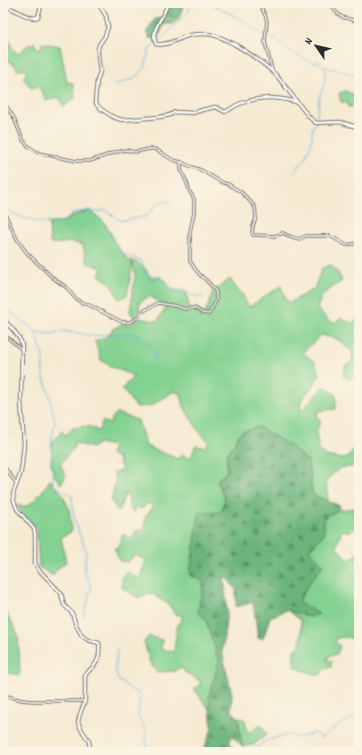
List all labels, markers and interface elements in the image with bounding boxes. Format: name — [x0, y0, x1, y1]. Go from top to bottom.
north arrow — [296, 26, 336, 66]
text: N — [301, 34, 318, 48]

